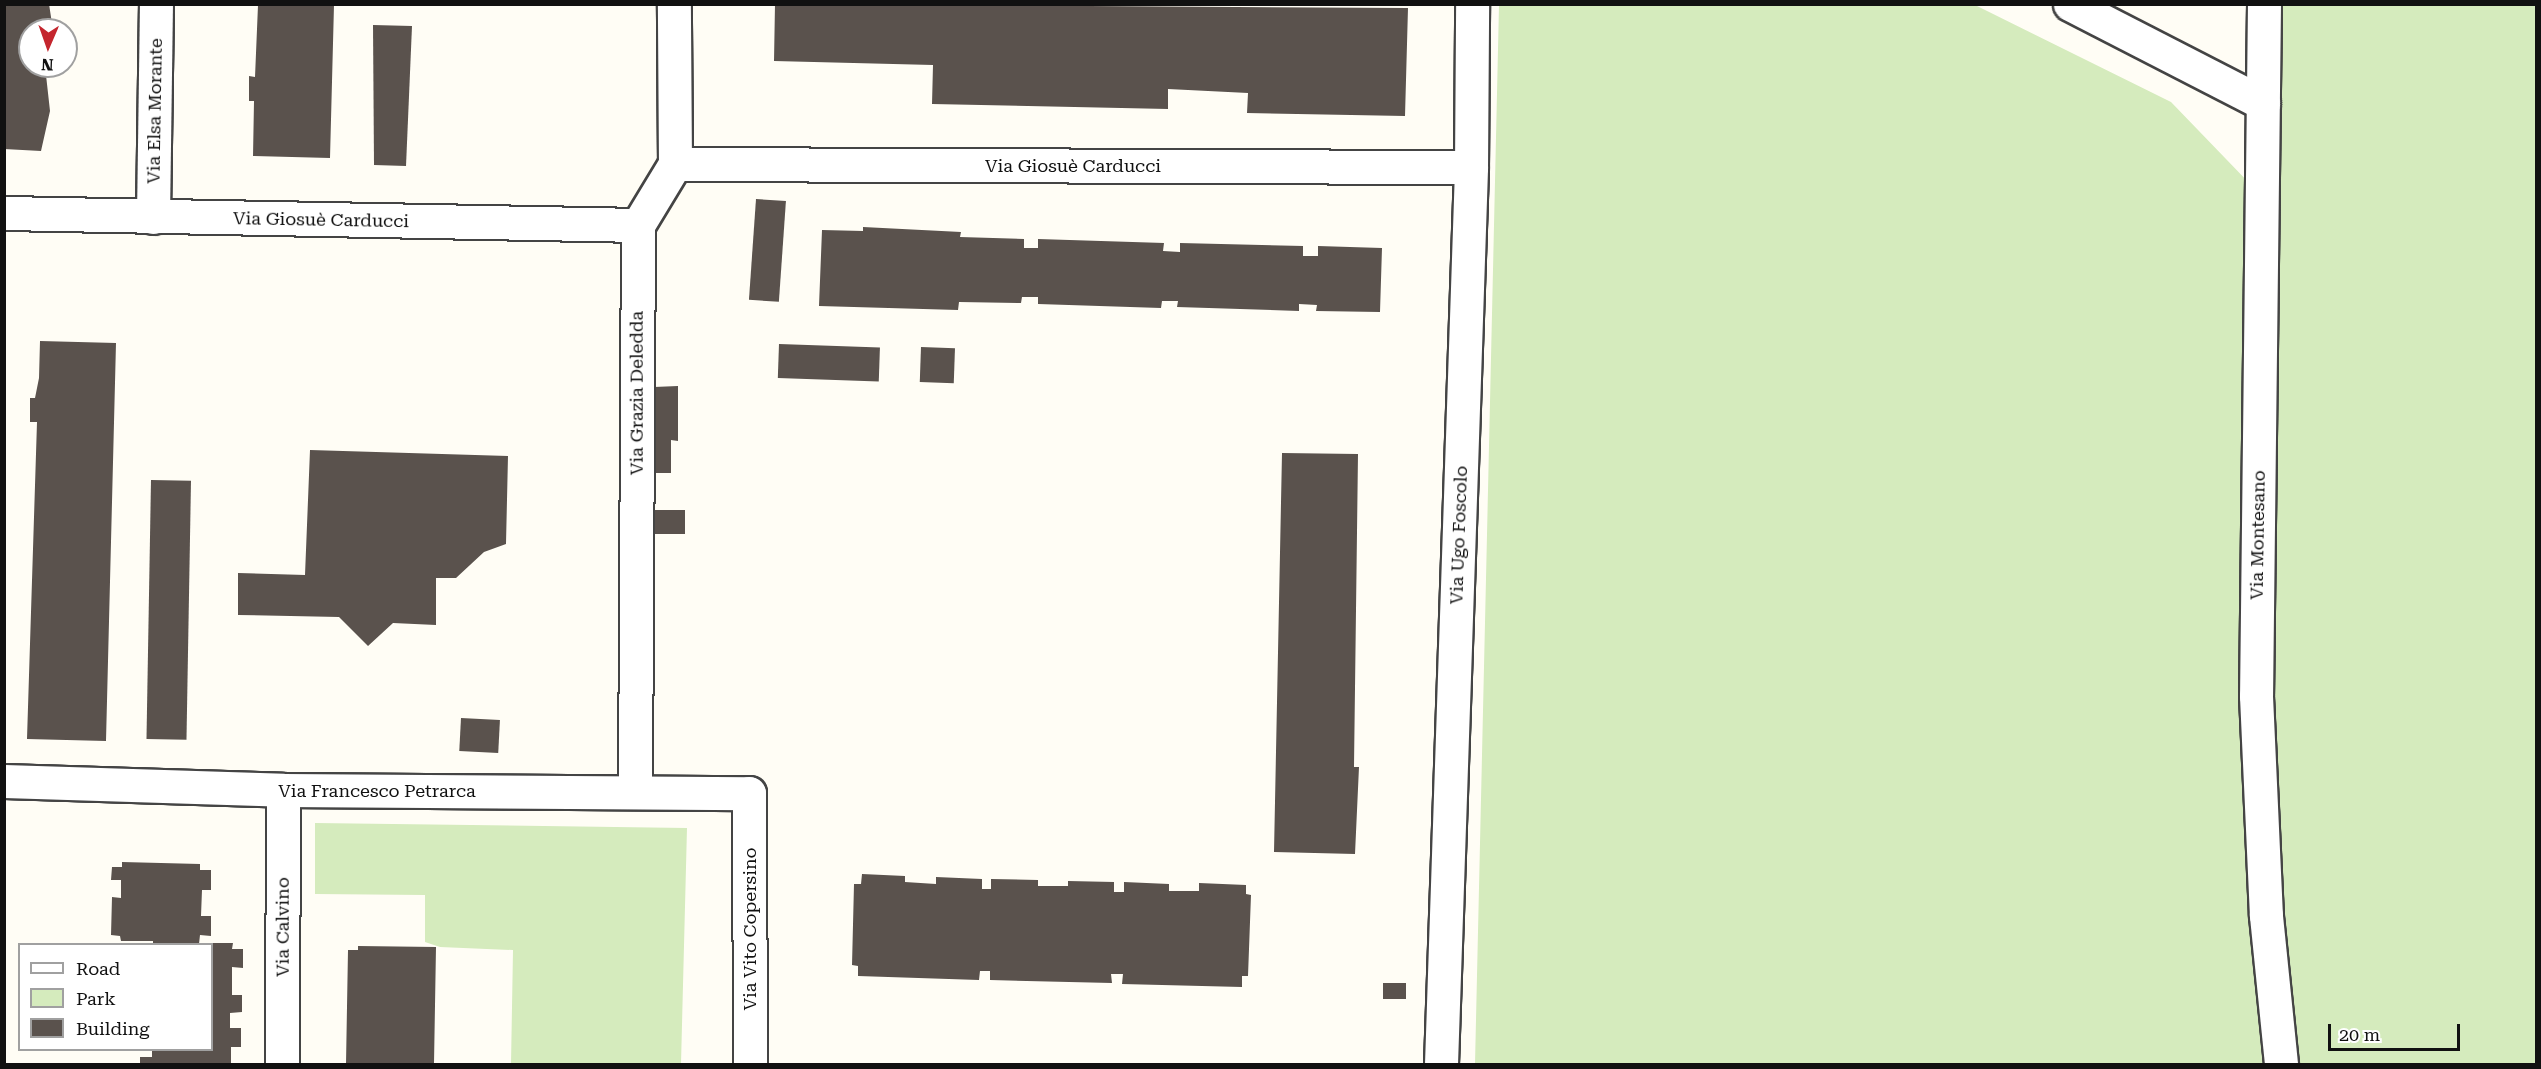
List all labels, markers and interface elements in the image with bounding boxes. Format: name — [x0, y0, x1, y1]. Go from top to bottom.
north arrow — [18, 18, 78, 78]
street label: Via Elsa Morante — [143, 38, 167, 184]
text: N — [41, 55, 54, 74]
street label: Via Giosuè Carducci — [985, 155, 1161, 177]
street label: Via Giosuè Carducci — [233, 208, 409, 232]
street label: Via Grazia Deledda — [626, 311, 648, 475]
street label: Via Ugo Foscolo — [1446, 465, 1472, 605]
street label: Via Montesano — [2246, 470, 2270, 600]
street label: Via Francesco Petrarca — [278, 780, 476, 802]
street label: Via Vito Copersino — [739, 847, 761, 1011]
street label: Via Calvino — [272, 877, 294, 977]
legend — [18, 943, 213, 1051]
text: Road — [76, 958, 120, 979]
text: Park — [76, 988, 116, 1009]
scale bar — [2331, 1012, 2463, 1050]
text: Building — [76, 1018, 150, 1039]
text: 20 m — [2339, 1024, 2380, 1045]

